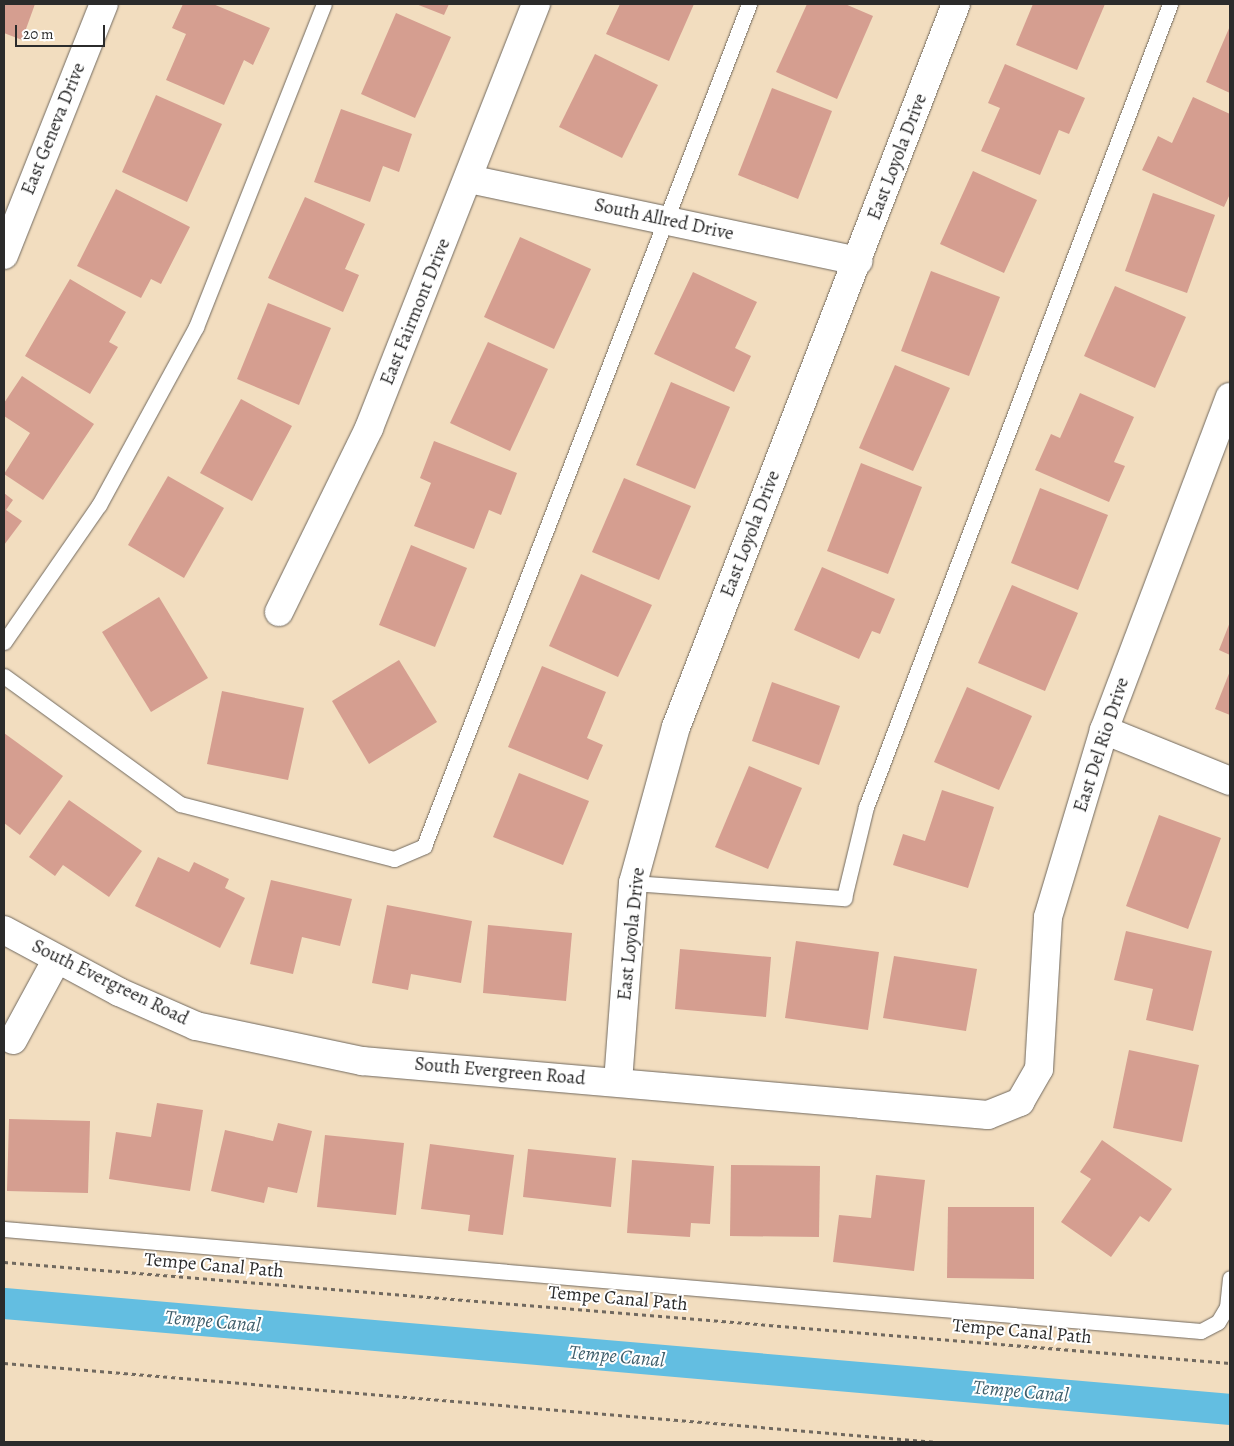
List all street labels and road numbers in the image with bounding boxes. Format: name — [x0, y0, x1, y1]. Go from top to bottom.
street label: East Geneva Drive — [17, 60, 91, 198]
street label: East Loyola Drive — [863, 91, 933, 223]
street label: South Allred Drive — [592, 194, 736, 246]
street label: East Fairmont Drive — [376, 235, 456, 389]
street label: East Loyola Drive — [716, 468, 786, 600]
street label: East Del Rio Drive — [1069, 675, 1135, 815]
street label: East Loyola Drive — [614, 866, 650, 1002]
street label: South Evergreen Road — [28, 935, 192, 1031]
street label: South Evergreen Road — [414, 1053, 586, 1091]
street label: Tempe Canal Path — [143, 1249, 285, 1283]
street label: Tempe Canal Path — [547, 1282, 689, 1316]
street label: Tempe Canal Path — [951, 1315, 1093, 1349]

